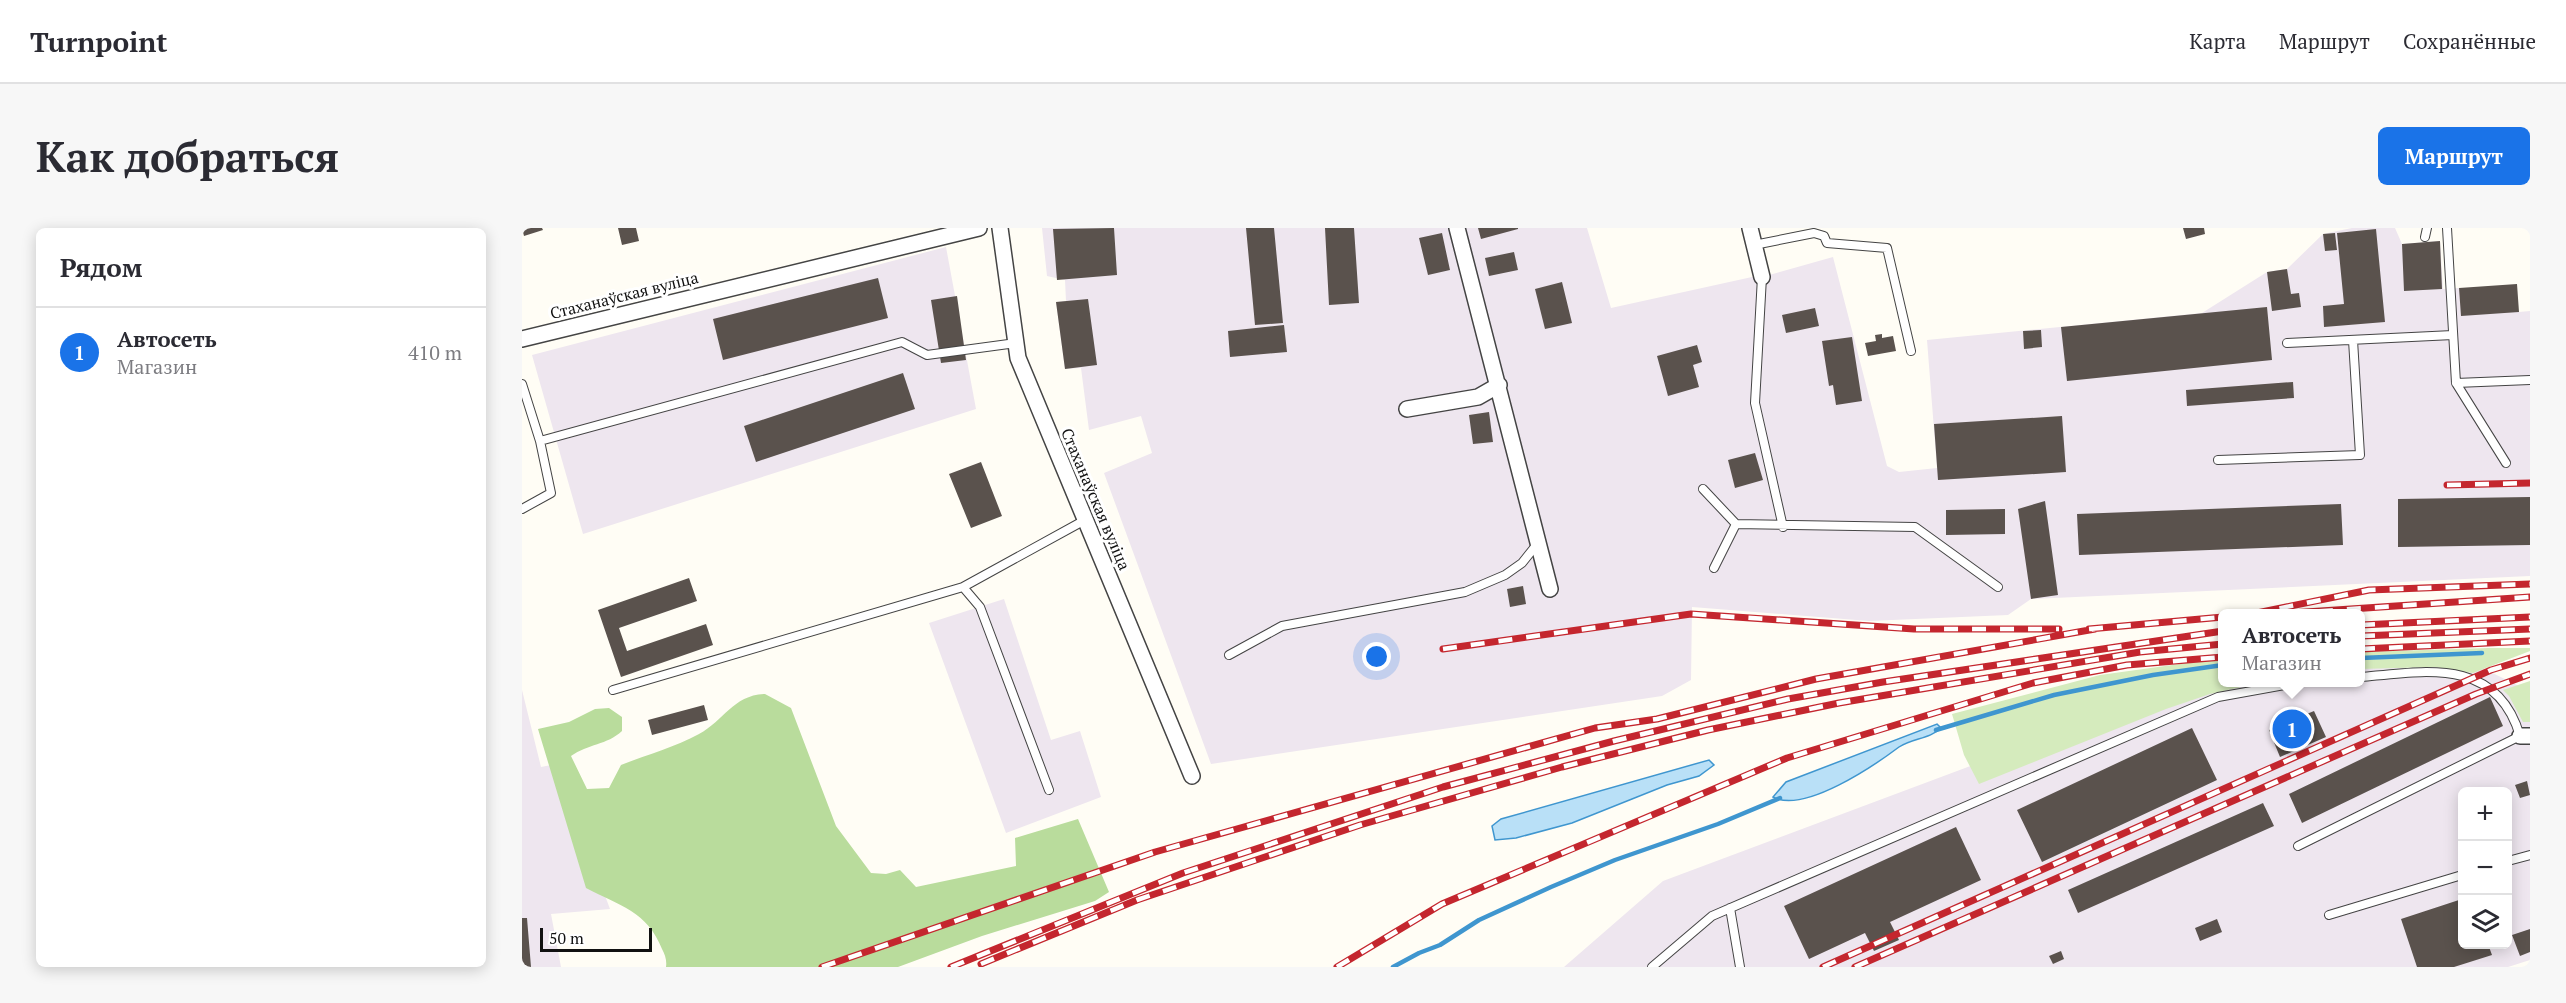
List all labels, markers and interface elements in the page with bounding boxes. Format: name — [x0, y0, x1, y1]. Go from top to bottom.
text: Turnpoint — [30, 23, 168, 60]
text: Карта — [2189, 27, 2246, 55]
text: Маршрут — [2279, 27, 2370, 55]
text: Сохранённые — [2403, 27, 2536, 55]
button: Маршрут — [2378, 127, 2530, 185]
text: Как добраться — [36, 128, 339, 184]
text: Рядом — [60, 250, 143, 284]
street label: Стаханаўская вуліца — [548, 266, 700, 324]
text: Автосеть — [117, 324, 217, 353]
text: 1 — [74, 339, 85, 366]
text: 410 m — [408, 339, 462, 366]
text: Магазин — [117, 353, 197, 380]
street label: Стаханаўская вуліца — [1056, 425, 1136, 573]
popup — [2218, 609, 2365, 687]
text: Автосеть — [2242, 620, 2341, 649]
your location — [1362, 642, 1391, 671]
text: Магазин — [2242, 649, 2322, 676]
pin: 1 — [2272, 706, 2312, 752]
map controls — [2458, 787, 2512, 949]
button: + — [2458, 787, 2512, 841]
button: − — [2458, 841, 2512, 895]
button: layers — [2458, 895, 2512, 949]
scale bar — [540, 925, 652, 952]
text: 50 m — [549, 927, 584, 949]

